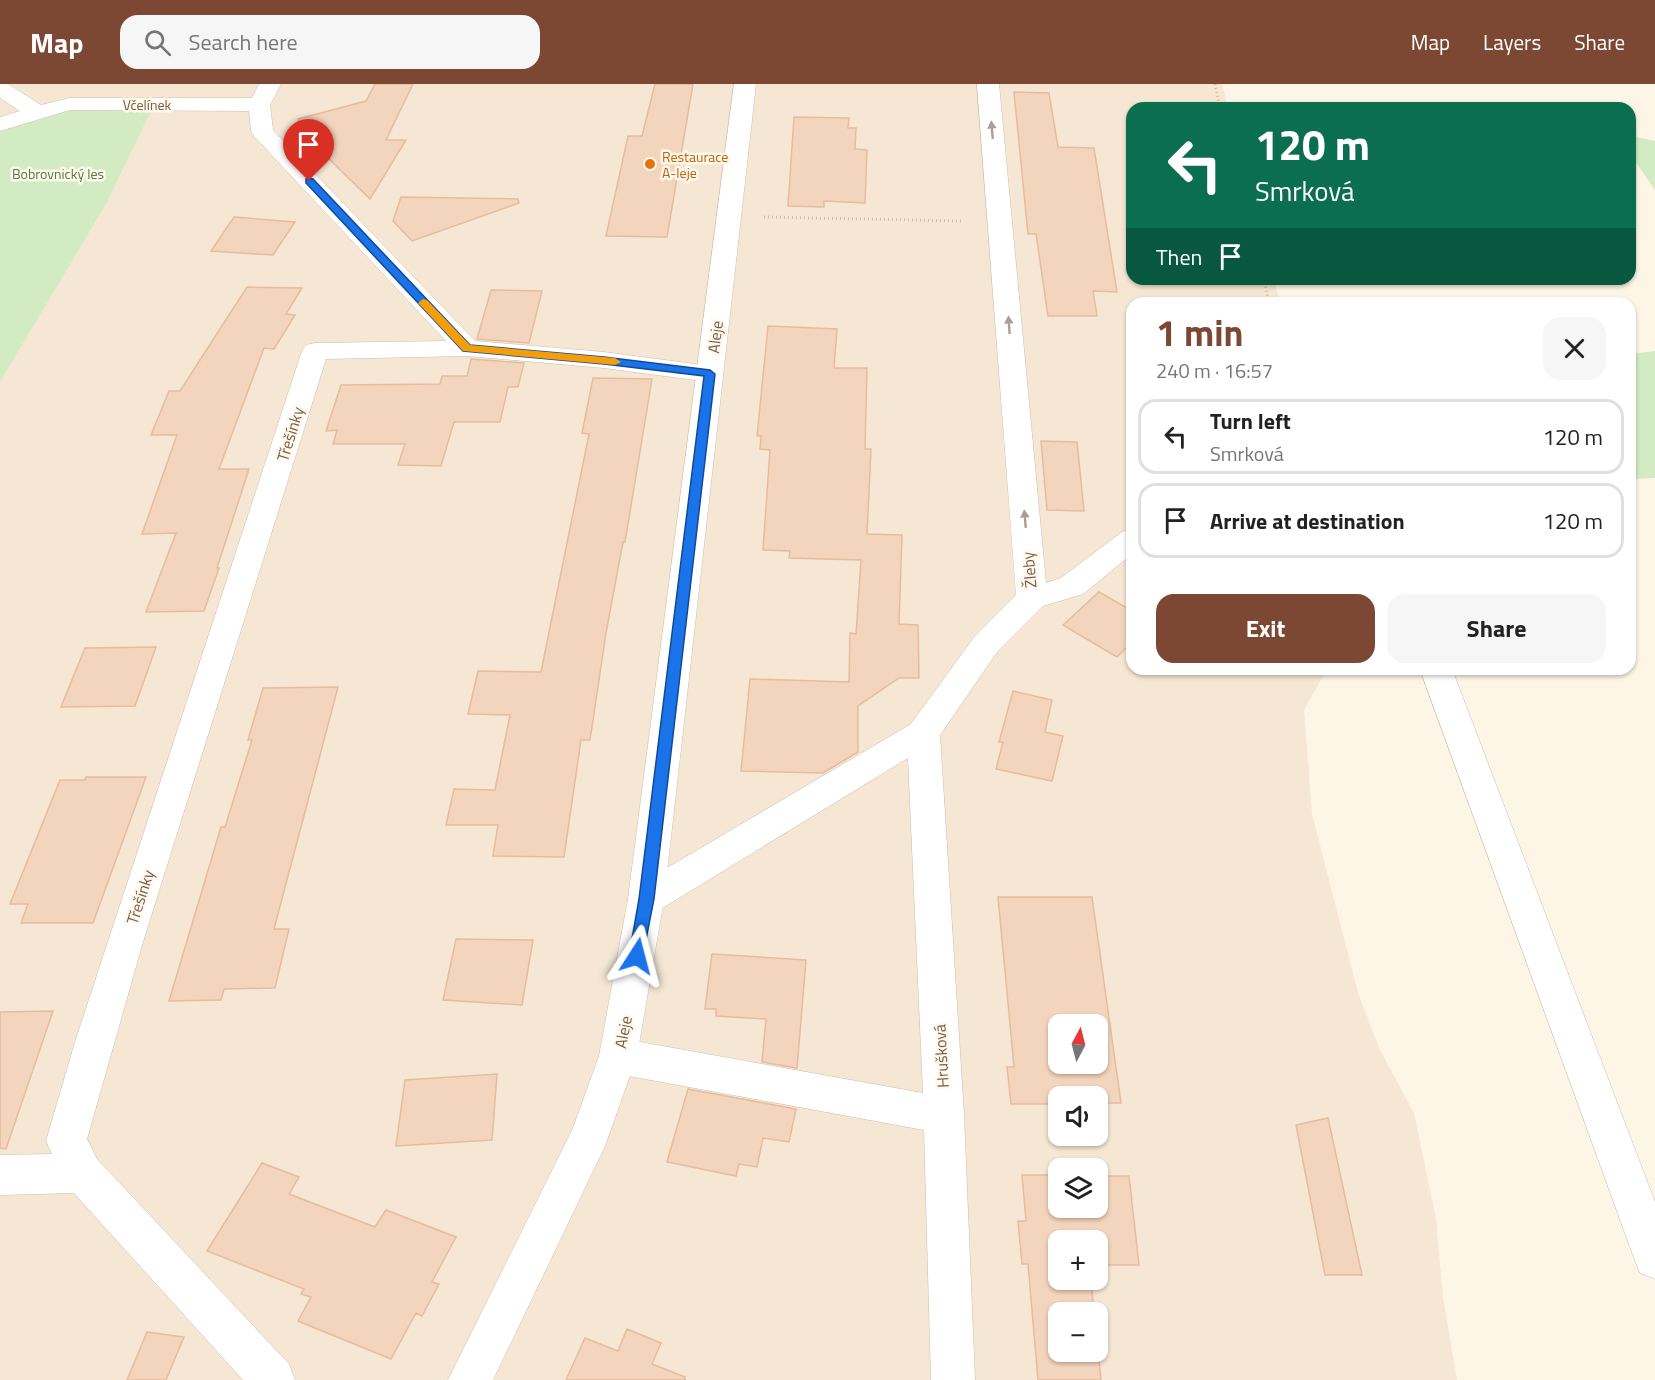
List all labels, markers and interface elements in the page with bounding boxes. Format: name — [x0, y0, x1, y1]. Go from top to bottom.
search box — [120, 15, 540, 69]
text: Map — [30, 21, 84, 64]
text: Search here — [189, 25, 298, 59]
icon: search — [141, 26, 174, 59]
text: Map — [1411, 26, 1450, 58]
text: Layers — [1483, 26, 1541, 58]
text: Share — [1574, 26, 1625, 58]
street label: Včelínek — [123, 94, 171, 115]
text: 120 m — [1255, 112, 1370, 176]
pin — [283, 119, 334, 181]
one-way arrow — [988, 121, 997, 140]
icon: left — [1156, 126, 1234, 204]
icon: arrive — [292, 128, 325, 161]
place label: Restaurace A-leje — [662, 146, 728, 183]
marker: Restaurace A-leje — [643, 157, 657, 171]
park label: Bobrovnický les — [12, 163, 104, 184]
text: Smrková — [1255, 170, 1354, 211]
text: Then — [1156, 240, 1202, 274]
icon: arrive — [1214, 240, 1247, 273]
text: 1 min — [1156, 305, 1243, 360]
one-way arrow — [1005, 315, 1014, 334]
button: close — [1543, 317, 1606, 380]
street label: Aleje — [701, 319, 729, 355]
text: 240 m · 16:57 — [1156, 355, 1273, 386]
street label: Třešínky — [270, 403, 310, 464]
text: Turn left — [1210, 404, 1291, 438]
icon: left — [1159, 420, 1192, 453]
text: 120 m — [1543, 420, 1603, 454]
text: Smrková — [1210, 438, 1284, 469]
icon: arrive — [1159, 504, 1192, 537]
text: Arrive at destination — [1210, 504, 1405, 538]
text: 120 m — [1543, 504, 1603, 538]
one-way arrow — [1021, 509, 1030, 528]
street label: Žleby — [1015, 551, 1043, 589]
button: Exit — [1156, 594, 1375, 663]
button: Share — [1387, 594, 1606, 663]
street label: Třešínky — [120, 866, 160, 927]
position arrow — [605, 924, 669, 988]
street label: Aleje — [608, 1014, 638, 1050]
north arrow — [1048, 1014, 1108, 1074]
map controls — [1048, 1014, 1108, 1362]
street label: Hrušková — [927, 1024, 955, 1088]
button: sound — [1048, 1086, 1108, 1146]
button: layers — [1048, 1158, 1108, 1218]
button: + — [1048, 1230, 1108, 1290]
button: − — [1048, 1302, 1108, 1362]

